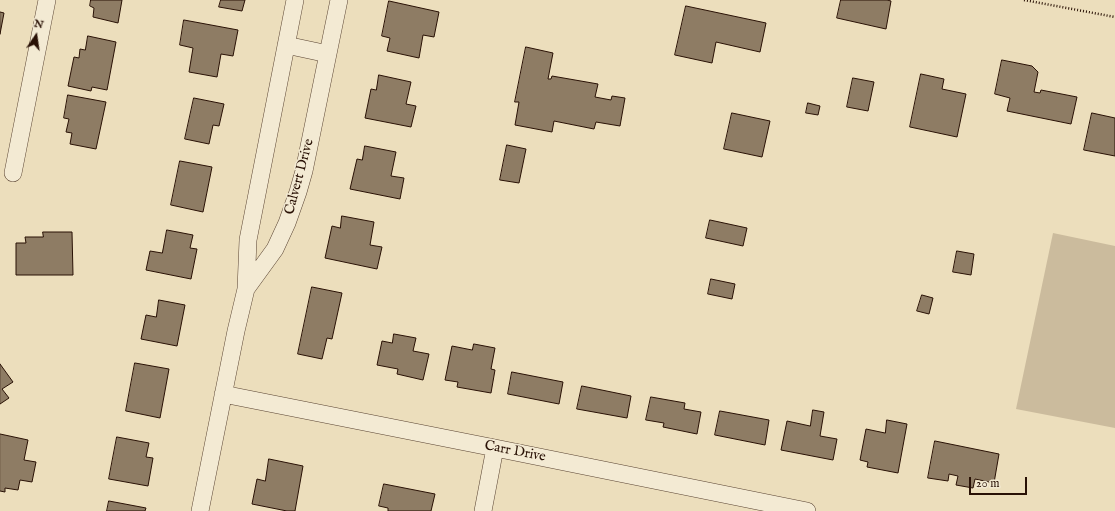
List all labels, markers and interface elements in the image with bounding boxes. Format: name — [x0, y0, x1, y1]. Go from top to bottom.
north arrow — [16, 16, 56, 56]
text: N — [32, 16, 45, 32]
street label: Calvert Drive — [282, 137, 318, 217]
street label: Carr Drive — [483, 438, 547, 466]
scale bar — [971, 469, 1029, 495]
text: 20 m — [976, 476, 999, 491]

